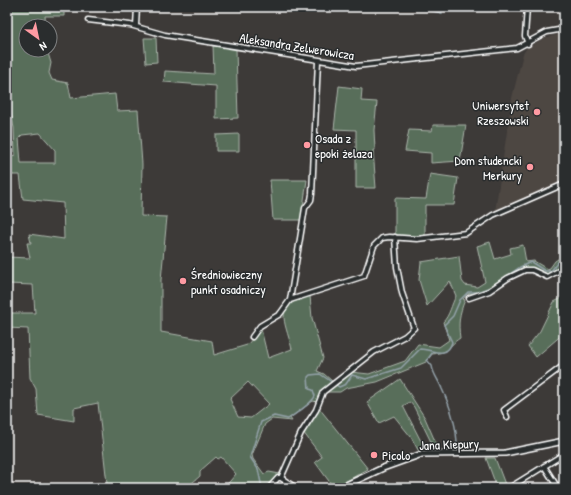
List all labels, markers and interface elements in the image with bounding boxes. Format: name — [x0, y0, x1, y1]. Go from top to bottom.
north arrow — [18, 18, 58, 58]
street label: Aleksandra Zelwerowicza — [238, 28, 356, 64]
text: N — [37, 39, 50, 54]
place label: Uniwersytet Rzeszowski — [472, 96, 530, 129]
marker: Uniwersytet Rzeszowski — [532, 107, 542, 117]
place label: Osada z epoki żelaza — [315, 129, 372, 162]
marker: Osada z epoki żelaza — [302, 140, 312, 150]
place label: Dom studencki Merkury — [455, 151, 522, 184]
marker: Dom studencki Merkury — [525, 162, 535, 172]
place label: Średniowieczny punkt osadniczy — [191, 265, 266, 298]
marker: Średniowieczny punkt osadniczy — [178, 276, 188, 286]
street label: Jana Kiepury — [419, 434, 480, 454]
place label: Picolo — [382, 446, 410, 464]
marker: Picolo — [369, 450, 379, 460]

